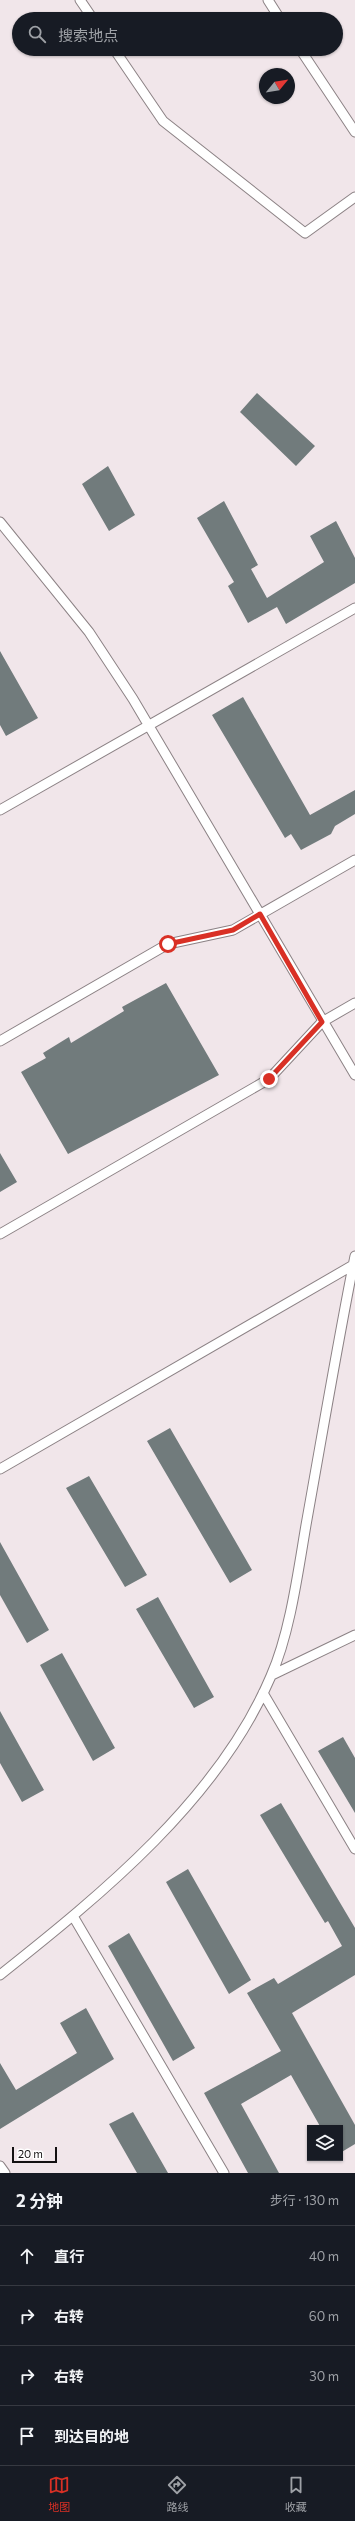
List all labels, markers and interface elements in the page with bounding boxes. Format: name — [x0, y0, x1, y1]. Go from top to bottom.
search box — [12, 12, 343, 56]
icon: search — [26, 23, 48, 45]
text: 搜索地点 — [58, 26, 118, 44]
north arrow — [259, 68, 295, 104]
route start — [159, 935, 177, 953]
route end — [260, 1070, 278, 1088]
map controls — [307, 2125, 343, 2161]
button: layers — [307, 2125, 343, 2161]
scale bar — [12, 2145, 57, 2164]
text: 20 m — [18, 2147, 43, 2160]
text: 2 分钟 — [16, 2190, 63, 2211]
text: 步行 · 130 m — [270, 2192, 339, 2208]
icon: ahead — [16, 2245, 38, 2267]
text: 直行 — [54, 2247, 84, 2265]
text: 40 m — [309, 2248, 339, 2264]
icon: right — [16, 2305, 38, 2327]
text: 右转 — [54, 2307, 84, 2325]
text: 60 m — [309, 2308, 339, 2324]
icon: right — [16, 2365, 38, 2387]
text: 右转 — [54, 2367, 84, 2385]
text: 30 m — [309, 2368, 339, 2384]
icon: arrive — [16, 2425, 38, 2447]
text: 到达目的地 — [54, 2427, 129, 2445]
tab: 地图 — [48, 2474, 70, 2514]
tab: 路线 — [166, 2474, 188, 2514]
tab: 收藏 — [285, 2474, 307, 2514]

